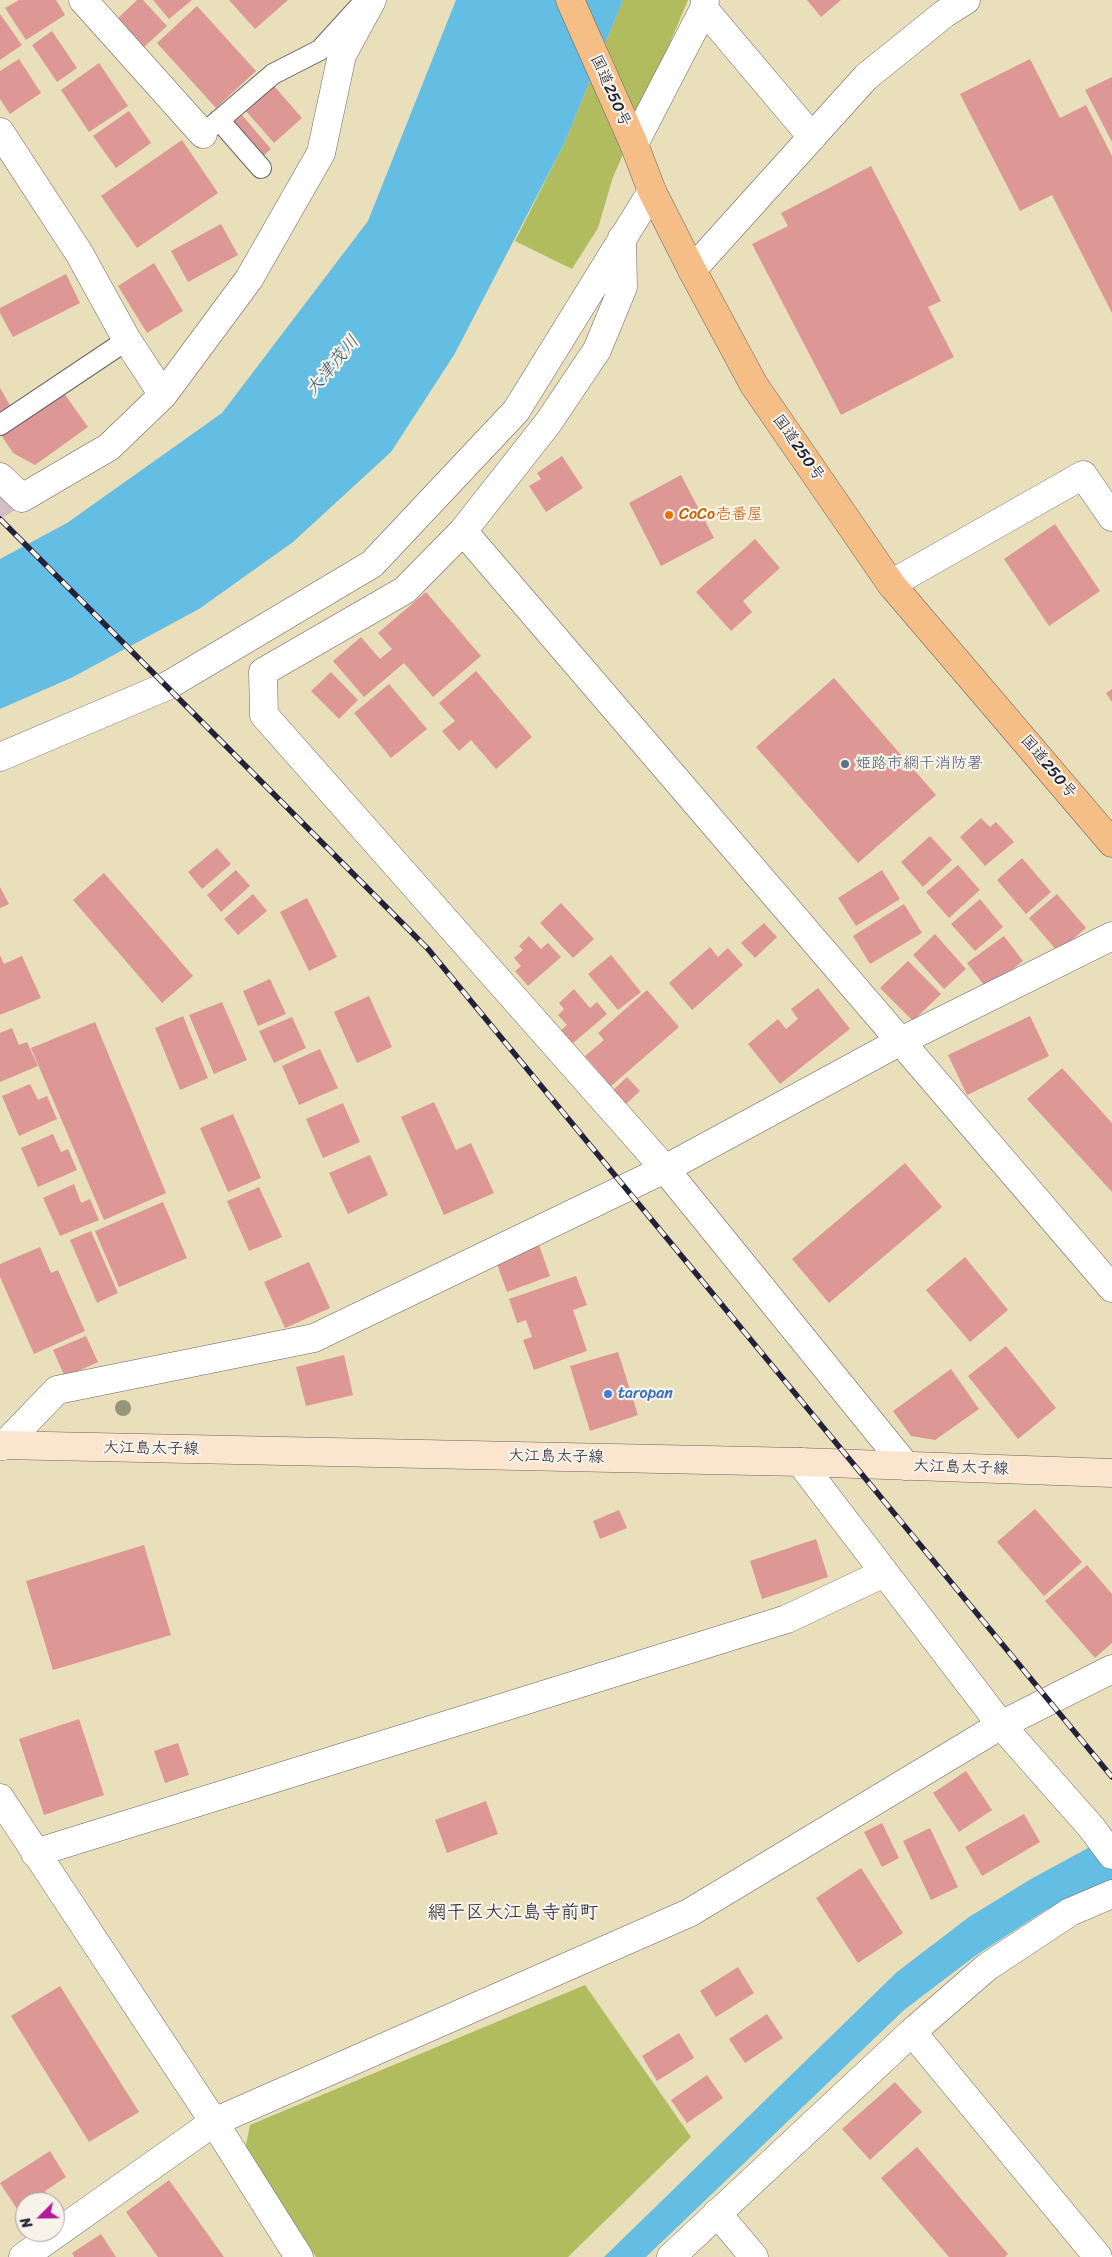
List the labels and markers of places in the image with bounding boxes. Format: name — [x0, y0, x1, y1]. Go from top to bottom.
place label: CoCo壱番屋 — [679, 505, 763, 525]
marker: CoCo壱番屋 — [663, 509, 675, 521]
place label: 姫路市網干消防署 — [855, 754, 983, 774]
marker: 姫路市網干消防署 — [839, 758, 851, 770]
place label: taropan — [618, 1384, 673, 1404]
marker: taropan — [602, 1388, 614, 1400]

